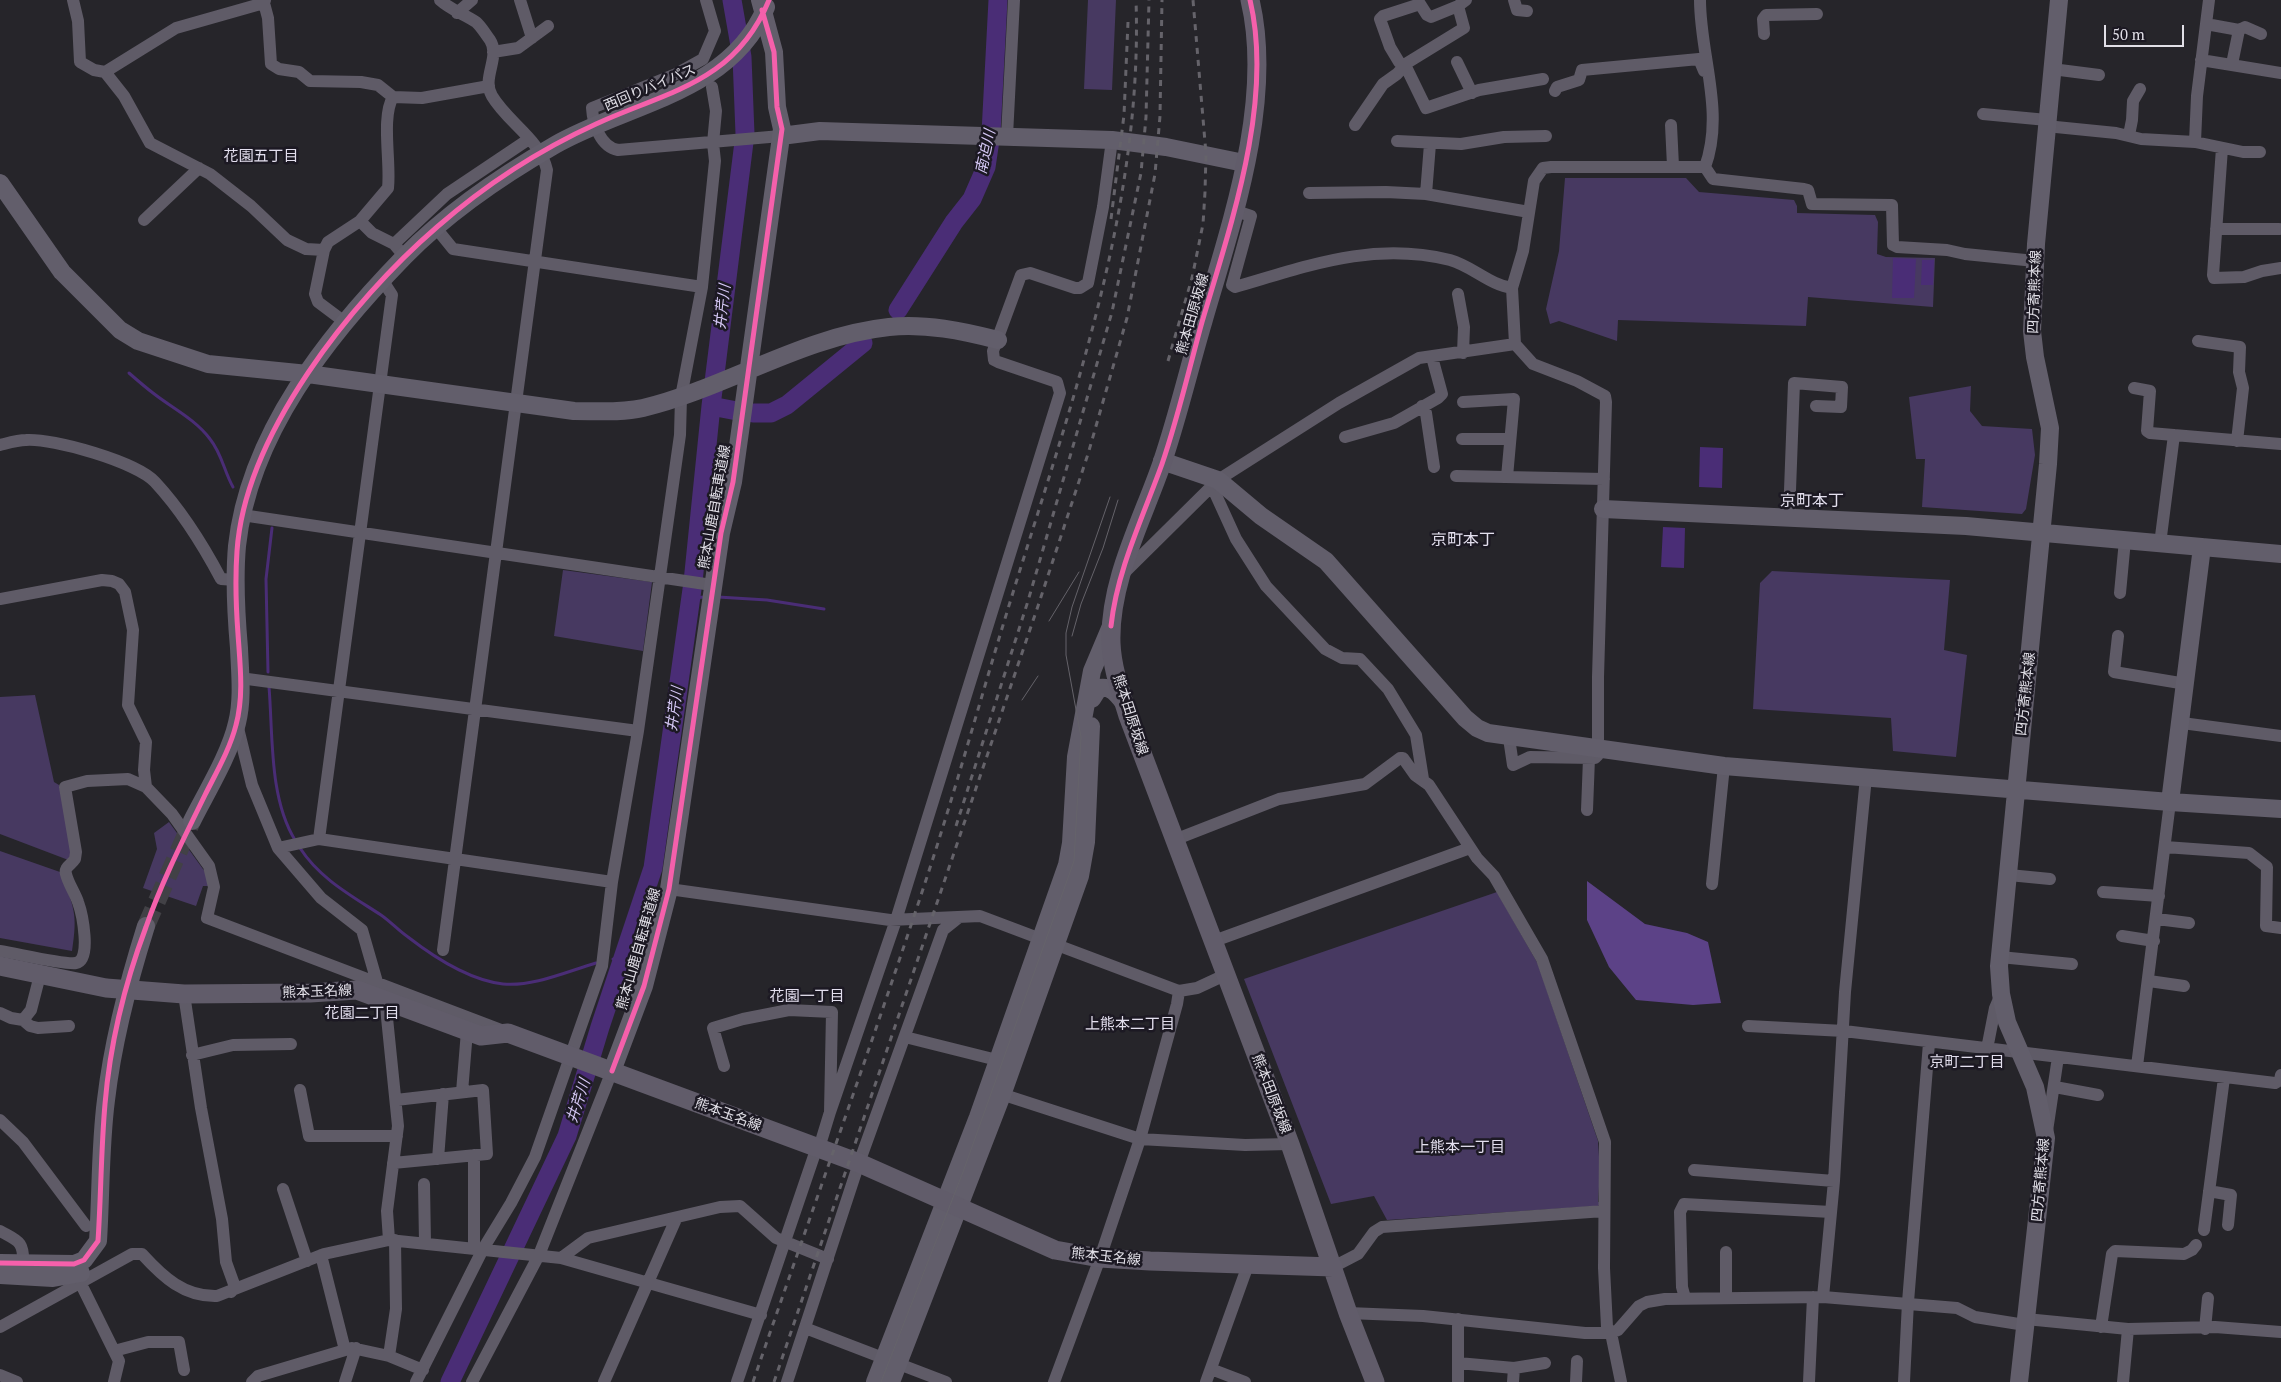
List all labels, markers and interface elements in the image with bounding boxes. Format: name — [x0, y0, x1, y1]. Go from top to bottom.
scale bar — [2106, 15, 2186, 47]
text: 50 m — [2112, 24, 2145, 44]
street label: 西回りバイパス — [602, 61, 698, 115]
water label: 南迫川 — [973, 128, 999, 176]
district label: 花園五丁目 — [224, 148, 298, 166]
street label: 四方寄熊本線 — [2025, 250, 2045, 334]
street label: 熊本田原坂線 — [1173, 271, 1213, 357]
water label: 井芹川 — [711, 284, 735, 330]
street label: 熊本山鹿自転車道線 — [696, 443, 734, 571]
district label: 京町本丁 — [1780, 491, 1844, 511]
district label: 京町本丁 — [1431, 530, 1495, 550]
street label: 四方寄熊本線 — [2013, 651, 2039, 737]
street label: 熊本田原坂線 — [1109, 672, 1151, 758]
water label: 井芹川 — [663, 685, 687, 733]
street label: 熊本山鹿自転車道線 — [614, 886, 664, 1012]
street label: 熊本玉名線 — [282, 982, 352, 1002]
district label: 花園一丁目 — [770, 988, 844, 1006]
district label: 花園二丁目 — [325, 1005, 399, 1023]
district label: 上熊本二丁目 — [1085, 1016, 1175, 1034]
street label: 熊本田原坂線 — [1248, 1052, 1294, 1136]
district label: 京町二丁目 — [1930, 1054, 2004, 1072]
water label: 井芹川 — [563, 1077, 595, 1125]
street label: 熊本玉名線 — [692, 1095, 764, 1135]
street label: 四方寄熊本線 — [2029, 1137, 2053, 1223]
district label: 上熊本一丁目 — [1415, 1139, 1505, 1157]
street label: 熊本玉名線 — [1070, 1245, 1142, 1269]

